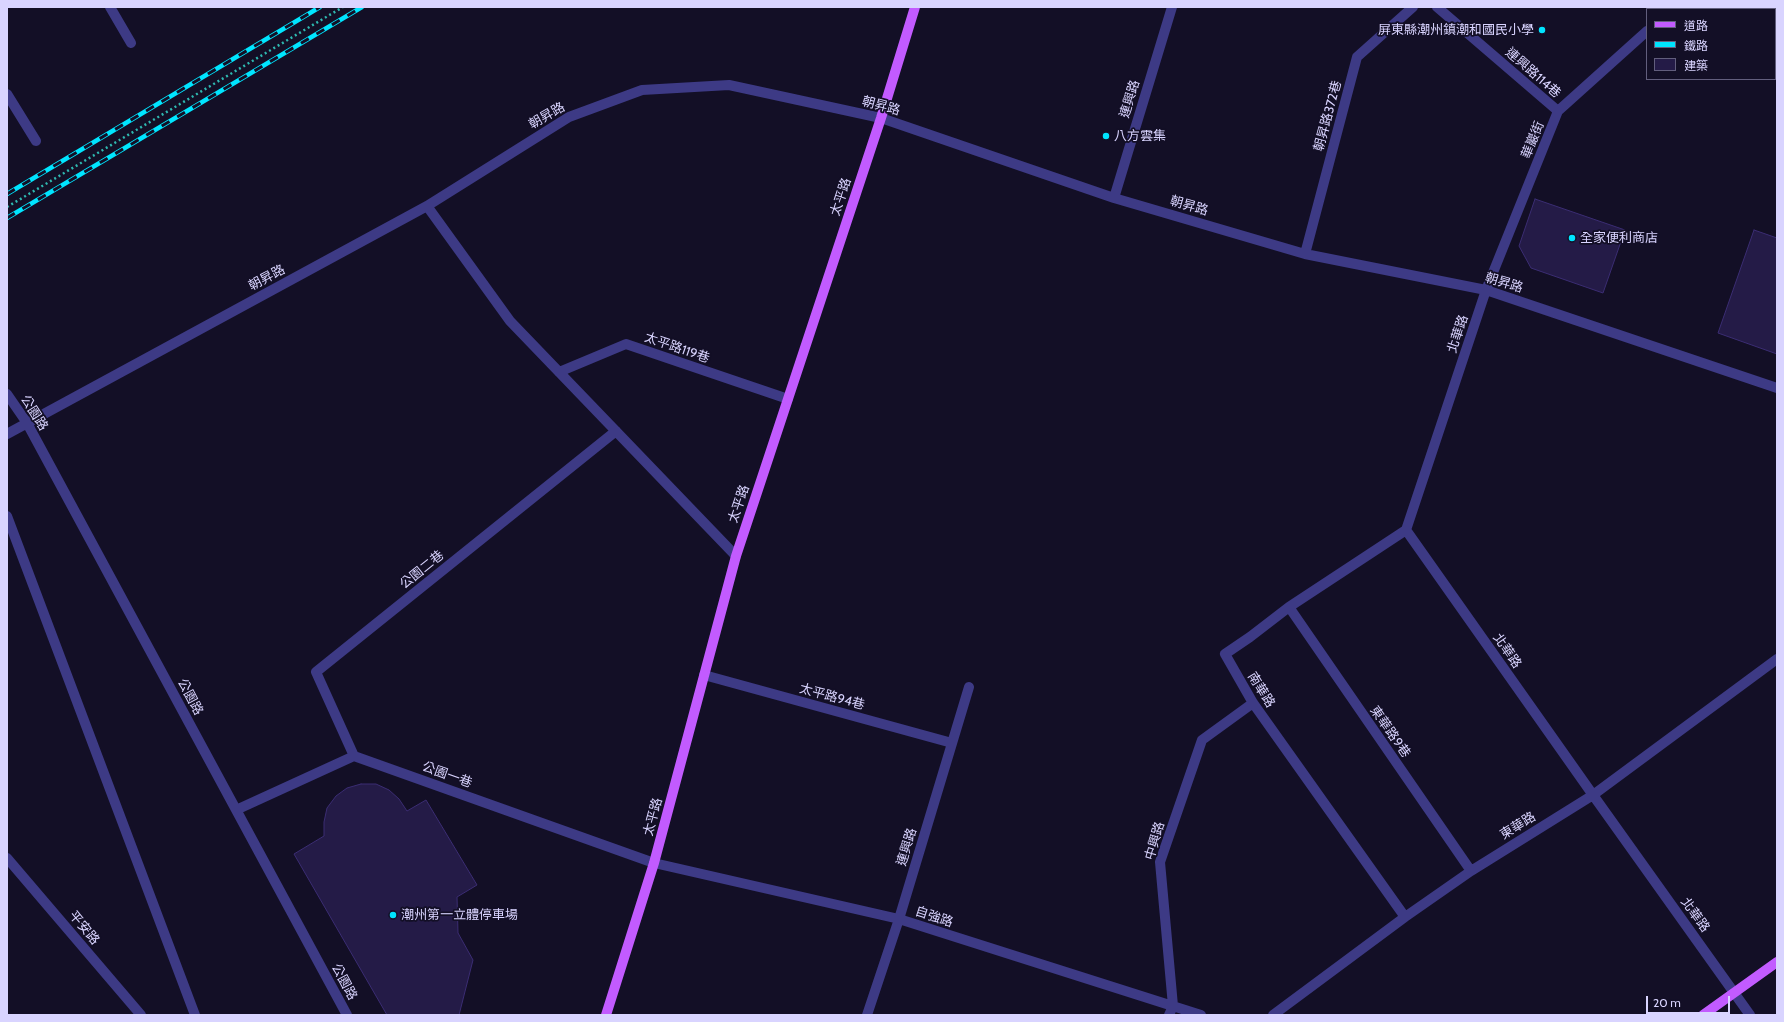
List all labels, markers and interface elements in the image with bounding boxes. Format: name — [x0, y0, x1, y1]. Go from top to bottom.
legend — [1646, 8, 1776, 80]
text: 道路 — [1684, 18, 1708, 33]
place label: 屏東縣潮州鎮潮和國民小學 — [1378, 22, 1534, 38]
marker: 屏東縣潮州鎮潮和國民小學 — [1537, 25, 1547, 35]
text: 鐵路 — [1684, 38, 1708, 53]
street label: 連興路114巷 — [1502, 45, 1564, 101]
text: 建築 — [1684, 58, 1708, 73]
street label: 連興路 — [1117, 78, 1143, 120]
street label: 朝昇路372巷 — [1311, 79, 1345, 153]
street label: 朝昇路 — [860, 93, 902, 119]
street label: 朝昇路 — [526, 99, 568, 133]
street label: 華巖街 — [1518, 119, 1548, 161]
place label: 八方雲集 — [1114, 128, 1166, 144]
marker: 八方雲集 — [1101, 131, 1111, 141]
street label: 太平路 — [828, 176, 854, 218]
street label: 朝昇路 — [1168, 193, 1210, 219]
place label: 全家便利商店 — [1580, 230, 1658, 246]
marker: 全家便利商店 — [1567, 233, 1577, 243]
street label: 朝昇路 — [246, 262, 288, 294]
street label: 朝昇路 — [1483, 270, 1525, 296]
street label: 北華路 — [1445, 313, 1471, 355]
street label: 太平路119巷 — [642, 330, 712, 366]
street label: 公園路 — [17, 392, 51, 434]
street label: 太平路 — [725, 483, 753, 525]
street label: 公園二巷 — [397, 548, 447, 592]
street label: 北華路 — [1489, 631, 1525, 671]
street label: 南華路 — [1244, 669, 1278, 711]
street label: 公園路 — [174, 676, 206, 718]
street label: 太平路94巷 — [798, 681, 866, 713]
street label: 東華路9巷 — [1367, 703, 1413, 761]
street label: 公園一巷 — [420, 759, 474, 791]
street label: 太平路 — [640, 796, 666, 838]
street label: 東華路 — [1497, 809, 1539, 843]
street label: 中興路 — [1142, 820, 1168, 862]
street label: 連興路 — [894, 826, 920, 868]
street label: 北華路 — [1677, 895, 1713, 935]
street label: 自強路 — [913, 904, 955, 930]
place label: 潮州第一立體停車場 — [401, 907, 518, 923]
street label: 平安路 — [65, 908, 103, 948]
marker: 潮州第一立體停車場 — [388, 910, 398, 920]
street label: 公園路 — [328, 961, 360, 1003]
scale bar — [1648, 988, 1732, 1014]
text: 20 m — [1653, 995, 1681, 1010]

